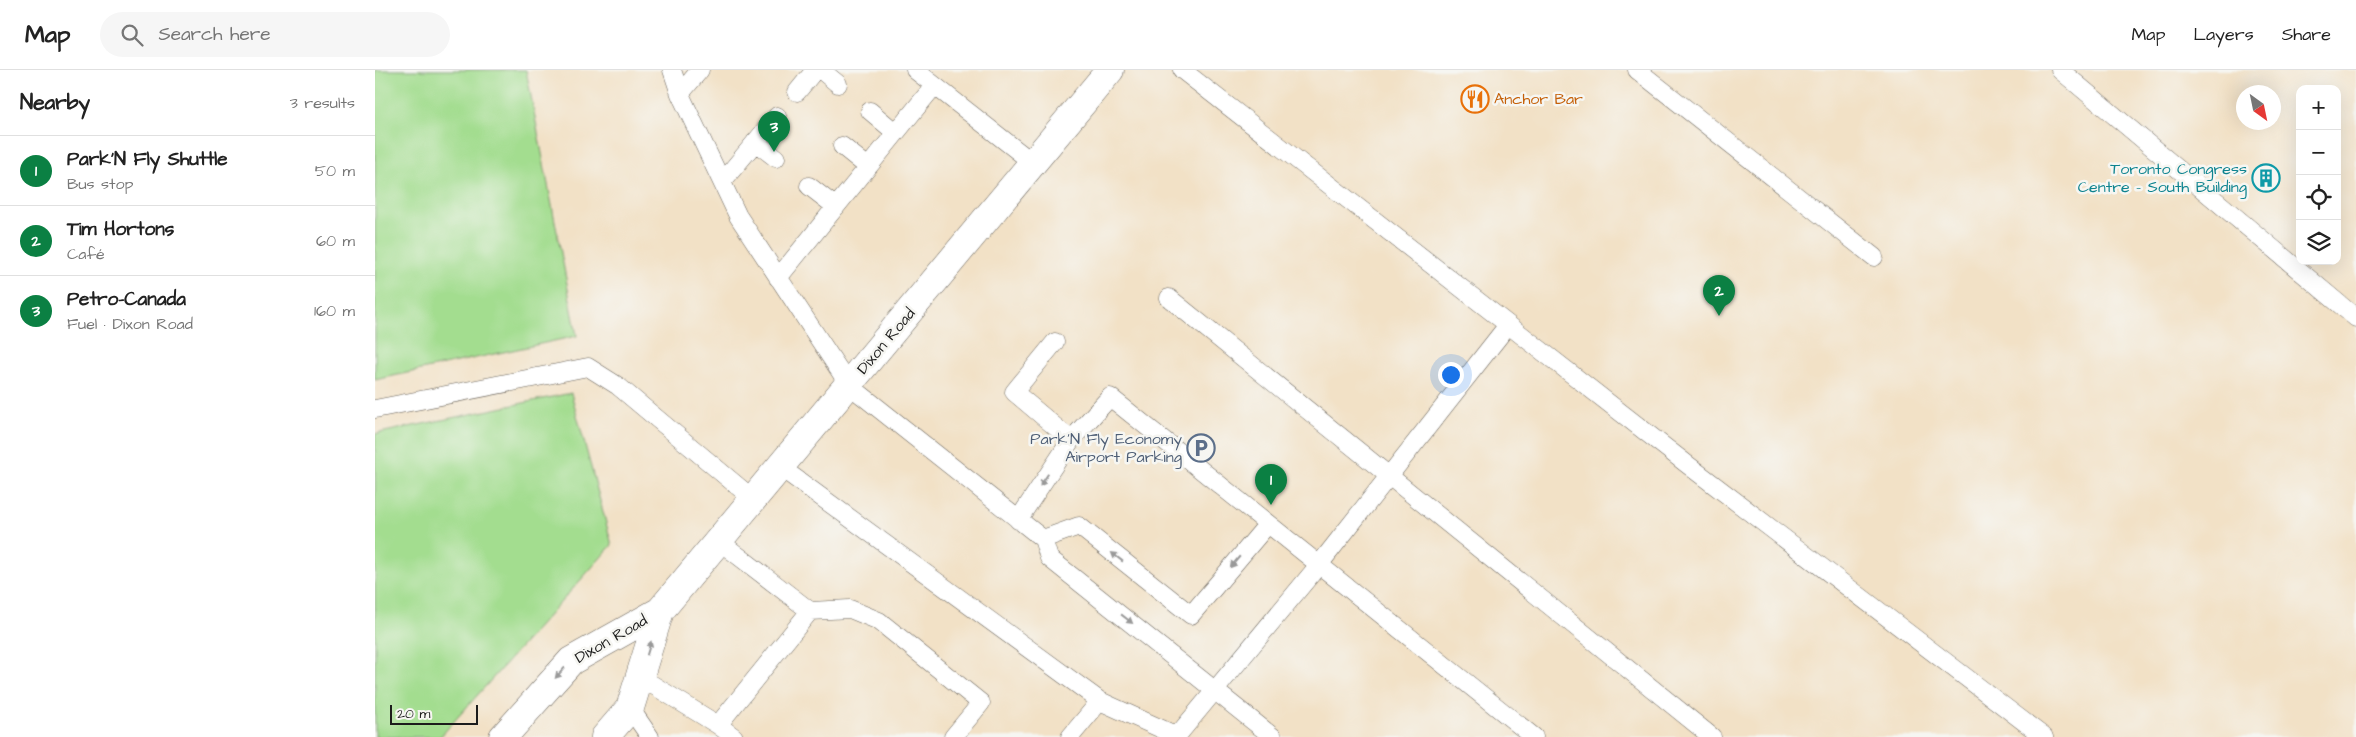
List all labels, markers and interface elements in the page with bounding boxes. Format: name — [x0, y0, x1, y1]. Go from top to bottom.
search box — [100, 12, 450, 57]
text: Map — [25, 18, 70, 52]
icon: search — [118, 21, 146, 49]
text: Search here — [158, 21, 271, 48]
text: Map — [2131, 22, 2165, 47]
text: Layers — [2193, 22, 2254, 47]
text: Share — [2282, 22, 2331, 47]
restaurant icon: Anchor Bar — [1460, 84, 1490, 114]
north arrow — [2236, 85, 2281, 130]
map controls — [2296, 85, 2341, 265]
button: + — [2296, 85, 2341, 130]
text: Nearby — [20, 88, 90, 117]
place label: Anchor Bar — [1494, 88, 1583, 110]
text: 3 results — [290, 92, 355, 114]
pin: 3 — [758, 111, 790, 152]
button: − — [2296, 130, 2341, 175]
text: Park'N Fly Shuttle — [67, 146, 228, 173]
place label: Toronto Congress Centre - South Building — [2078, 158, 2247, 199]
text: 1 — [35, 160, 37, 182]
text: 50 m — [315, 160, 355, 182]
building icon: Toronto Congress Centre - South Building — [2251, 163, 2281, 193]
text: Bus stop — [67, 173, 133, 195]
button: locate — [2296, 175, 2341, 220]
text: Tim Hortons — [67, 216, 174, 243]
button: layers — [2296, 220, 2341, 265]
text: 2 — [31, 230, 41, 252]
text: 60 m — [316, 230, 355, 252]
text: Café — [67, 243, 105, 265]
pin: 2 — [1703, 275, 1735, 316]
text: Petro-Canada — [67, 286, 186, 313]
text: 3 — [32, 300, 40, 322]
text: 160 m — [314, 300, 355, 322]
street label: Dixon Road — [852, 303, 920, 379]
text: Fuel · Dixon Road — [67, 313, 193, 335]
your location — [1438, 362, 1464, 388]
place label: Park'N Fly Economy Airport Parking — [1030, 428, 1182, 469]
parking icon: Park'N Fly Economy Airport Parking — [1186, 433, 1216, 463]
pin: 1 — [1255, 464, 1287, 505]
one-way arrow — [1039, 473, 1049, 487]
one-way arrow — [1111, 551, 1124, 562]
one-way arrow — [1230, 555, 1241, 568]
street label: Dixon Road — [571, 609, 651, 669]
one-way arrow — [1120, 614, 1133, 625]
one-way arrow — [645, 640, 653, 655]
one-way arrow — [554, 666, 566, 678]
scale bar — [390, 702, 477, 725]
text: 20 m — [397, 704, 430, 724]

